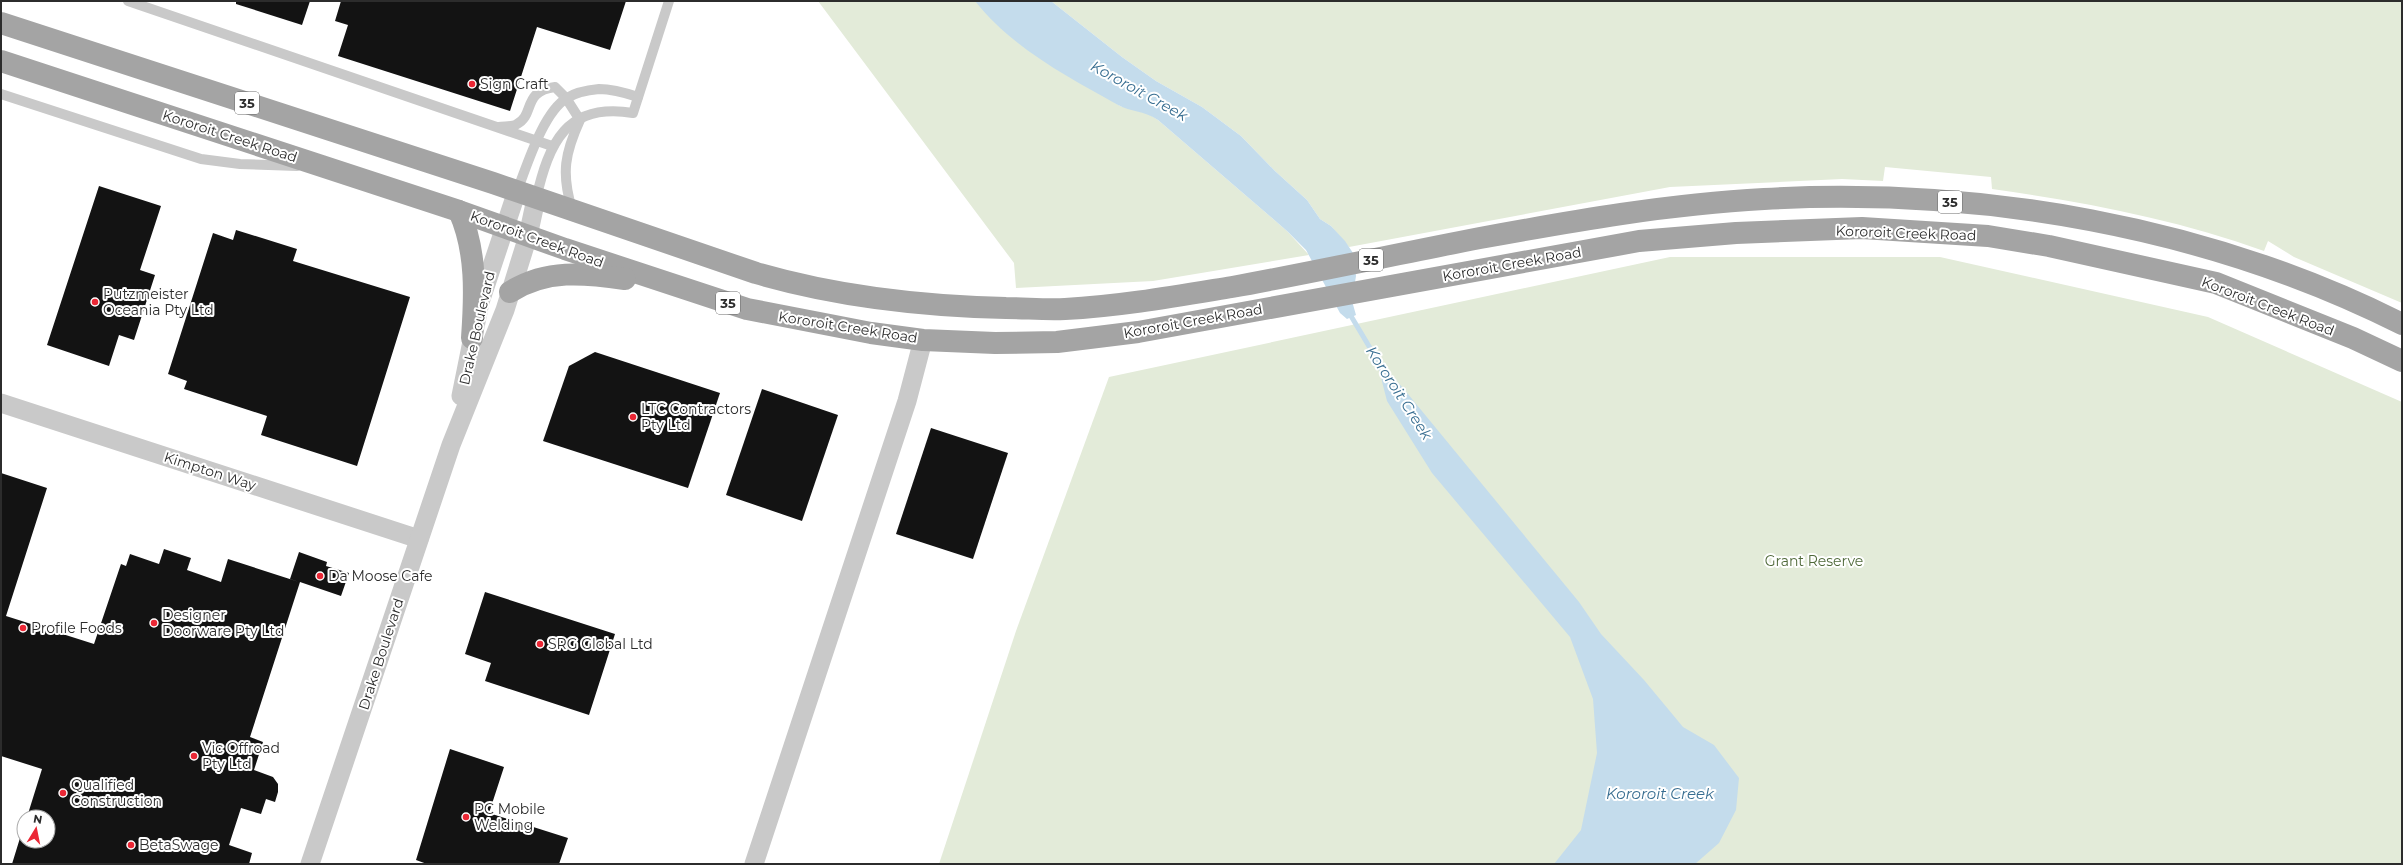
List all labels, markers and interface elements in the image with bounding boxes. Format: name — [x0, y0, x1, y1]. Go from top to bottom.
water label: Kororoit Creek — [1087, 56, 1192, 126]
place label: Sign Craft — [480, 75, 549, 93]
marker: Sign Craft — [467, 79, 477, 89]
road number: 35 — [235, 92, 259, 114]
street label: Kororoit Creek Road — [160, 106, 300, 166]
road number: 35 — [1938, 191, 1962, 213]
street label: Kororoit Creek Road — [468, 206, 606, 272]
street label: Kororoit Creek Road — [1835, 222, 1977, 244]
street label: Kororoit Creek Road — [1441, 243, 1583, 285]
road number: 35 — [1359, 249, 1383, 271]
street label: Drake Boulevard — [455, 269, 499, 387]
street label: Kororoit Creek Road — [2199, 272, 2337, 340]
place label: Putzmeister Oceania Pty Ltd — [103, 285, 214, 319]
road number: 35 — [716, 292, 740, 314]
marker: Putzmeister Oceania Pty Ltd — [90, 297, 100, 307]
street label: Kororoit Creek Road — [1122, 300, 1264, 342]
street label: Kororoit Creek Road — [777, 307, 919, 347]
water label: Kororoit Creek — [1362, 342, 1437, 444]
place label: LTC Contractors Pty Ltd — [641, 400, 751, 434]
marker: LTC Contractors Pty Ltd — [628, 412, 638, 422]
street label: Kimpton Way — [162, 448, 259, 494]
park label: Grant Reserve — [1765, 552, 1863, 570]
place label: Da Moose Cafe — [328, 567, 433, 585]
marker: Da Moose Cafe — [315, 571, 325, 581]
street label: Drake Boulevard — [354, 596, 408, 712]
place label: Designer Doorware Pty Ltd — [162, 606, 284, 640]
marker: Designer Doorware Pty Ltd — [149, 618, 159, 628]
place label: Profile Foods — [31, 619, 122, 637]
marker: Profile Foods — [18, 623, 28, 633]
place label: SRG Global Ltd — [548, 635, 653, 653]
marker: SRG Global Ltd — [535, 639, 545, 649]
place label: Vic Offroad Pty Ltd — [202, 739, 280, 773]
marker: Vic Offroad Pty Ltd — [189, 751, 199, 761]
place label: Qualified Construction — [71, 776, 162, 810]
water label: Kororoit Creek — [1606, 784, 1715, 803]
marker: Qualified Construction — [58, 788, 68, 798]
place label: PC Mobile Welding — [474, 800, 545, 834]
north arrow — [16, 809, 56, 849]
text: N — [32, 811, 43, 827]
marker: PC Mobile Welding — [461, 812, 471, 822]
place label: BetaSwage — [139, 836, 218, 854]
marker: BetaSwage — [126, 840, 136, 850]

